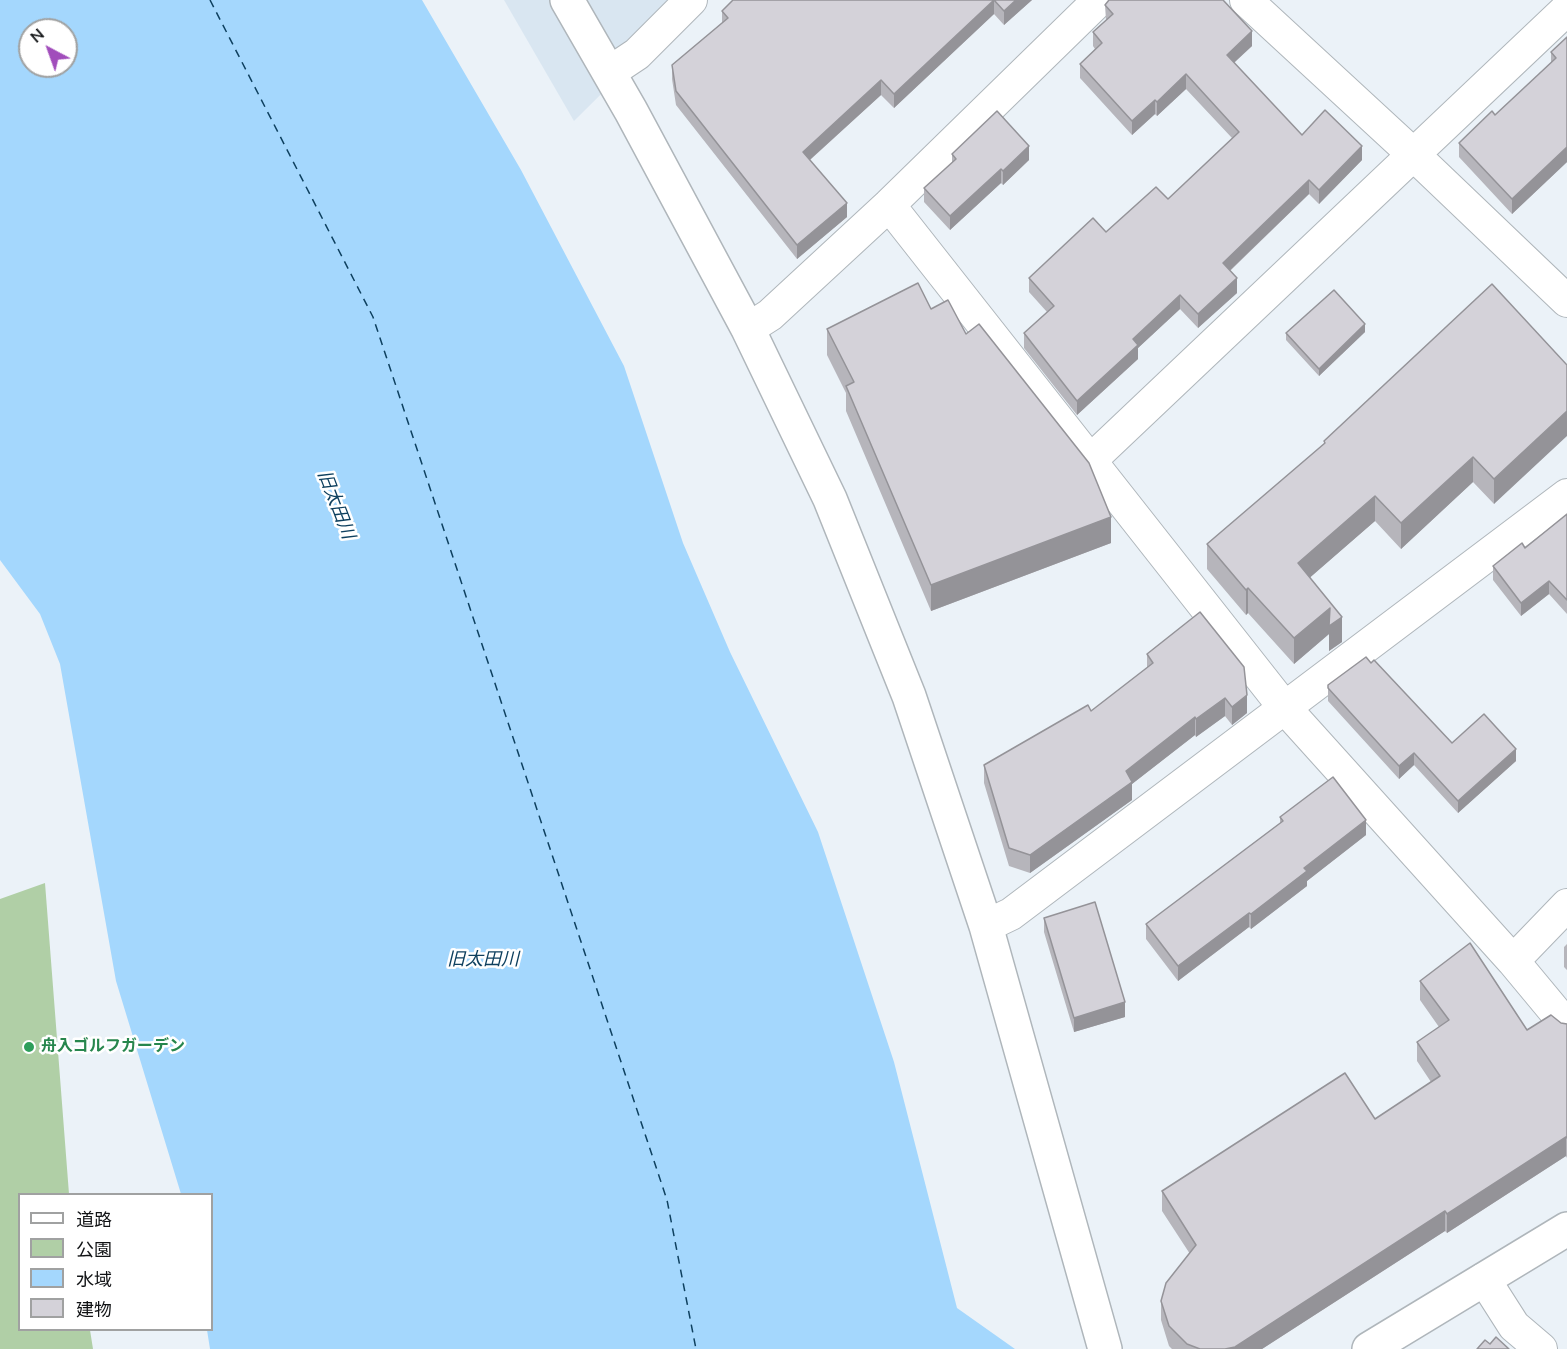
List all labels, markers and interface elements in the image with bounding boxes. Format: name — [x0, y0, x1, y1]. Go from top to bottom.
north arrow — [18, 18, 78, 78]
text: N — [26, 24, 49, 48]
water label: 旧太田川 — [312, 468, 358, 542]
water label: 旧太田川 — [447, 950, 519, 972]
place label: 舟入ゴルフガーデン — [41, 1037, 185, 1057]
marker: 舟入ゴルフガーデン — [22, 1040, 36, 1054]
legend — [18, 1193, 213, 1331]
text: 道路 — [76, 1208, 112, 1232]
text: 公園 — [76, 1238, 112, 1262]
text: 水域 — [76, 1268, 112, 1292]
text: 建物 — [76, 1298, 112, 1322]

